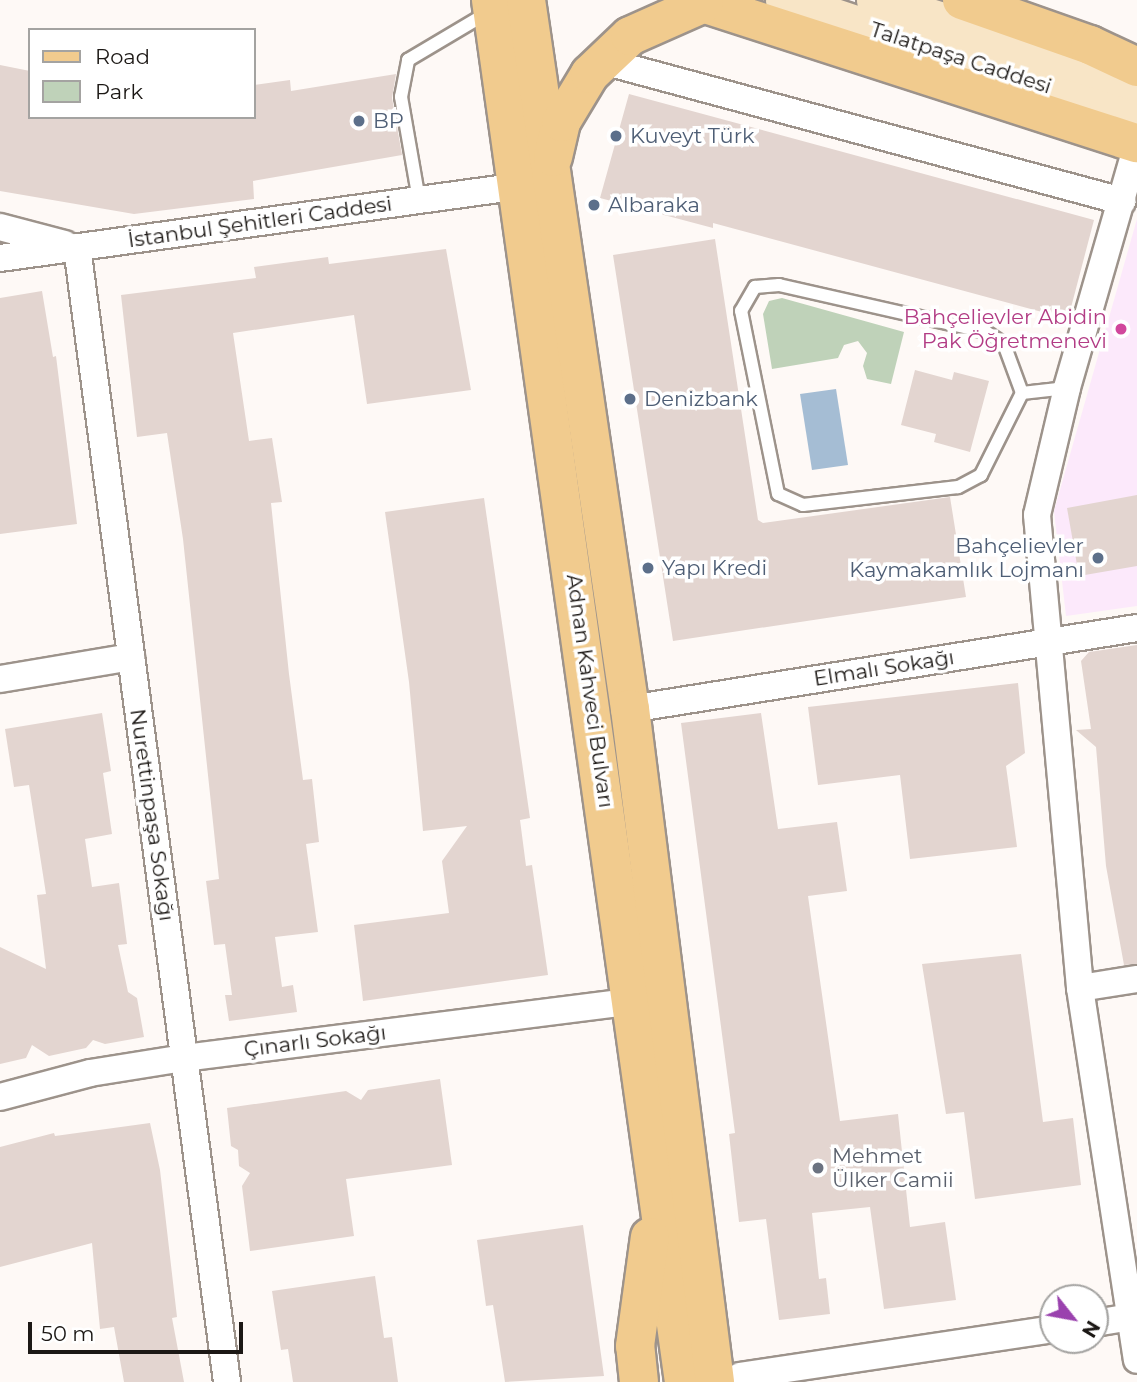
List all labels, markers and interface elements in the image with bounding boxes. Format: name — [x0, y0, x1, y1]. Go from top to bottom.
street label: Talatpaşa Caddesi — [867, 17, 1055, 99]
legend — [28, 28, 256, 119]
text: Road — [95, 44, 150, 69]
text: Park — [95, 79, 143, 104]
place label: BP — [373, 108, 404, 134]
marker: BP — [351, 113, 367, 129]
place label: Kuveyt Türk — [630, 123, 754, 149]
marker: Kuveyt Türk — [608, 128, 624, 144]
street label: İstanbul Şehitleri Caddesi — [126, 191, 394, 253]
place label: Albaraka — [608, 192, 700, 218]
marker: Albaraka — [586, 197, 602, 213]
place label: Bahçelievler Abidin Pak Öğretmenevi — [904, 304, 1107, 354]
marker: Bahçelievler Abidin Pak Öğretmenevi — [1113, 321, 1129, 337]
place label: Denizbank — [644, 386, 758, 412]
marker: Denizbank — [622, 391, 638, 407]
place label: Bahçelievler Kaymakamlık Lojmanı — [849, 533, 1084, 583]
marker: Bahçelievler Kaymakamlık Lojmanı — [1090, 550, 1106, 566]
place label: Yapı Kredi — [662, 555, 767, 581]
marker: Yapı Kredi — [640, 560, 656, 576]
street label: Adnan Kahveci Bulvarı — [561, 572, 619, 810]
street label: Elmalı Sokağı — [812, 644, 956, 692]
street label: Nurettinpaşa Sokağı — [125, 707, 179, 923]
street label: Çınarlı Sokağı — [242, 1020, 388, 1062]
place label: Mehmet Ülker Camii — [832, 1143, 954, 1193]
marker: Mehmet Ülker Camii — [810, 1160, 826, 1176]
north arrow — [1039, 1284, 1109, 1354]
scale bar — [32, 1308, 247, 1352]
text: N — [1077, 1317, 1105, 1342]
text: 50 m — [41, 1321, 95, 1346]

